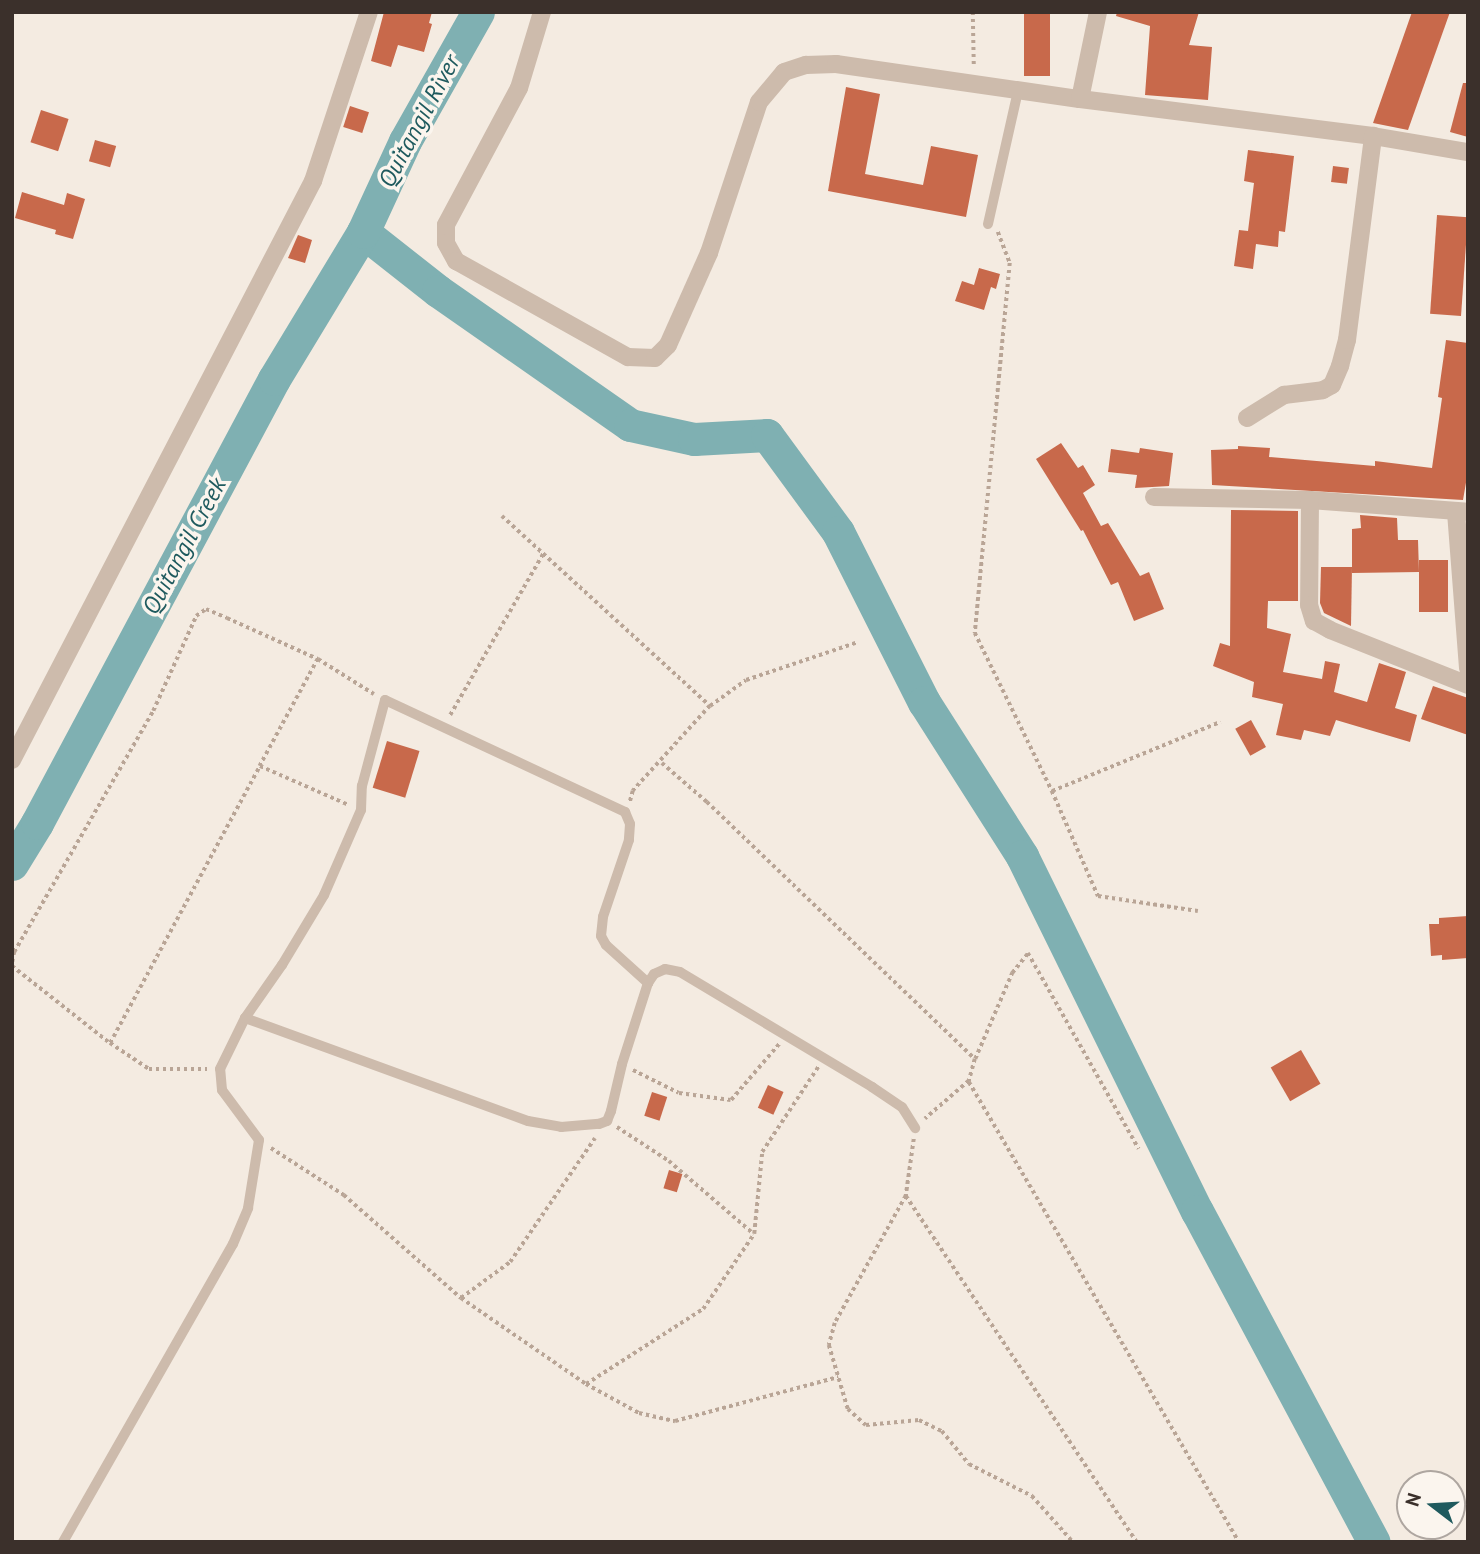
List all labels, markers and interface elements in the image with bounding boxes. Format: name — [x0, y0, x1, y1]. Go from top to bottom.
water label: Quitangil River — [372, 50, 466, 192]
water label: Quitangil Creek — [136, 473, 232, 619]
north arrow — [1396, 1470, 1466, 1540]
text: N — [1400, 1490, 1426, 1509]

